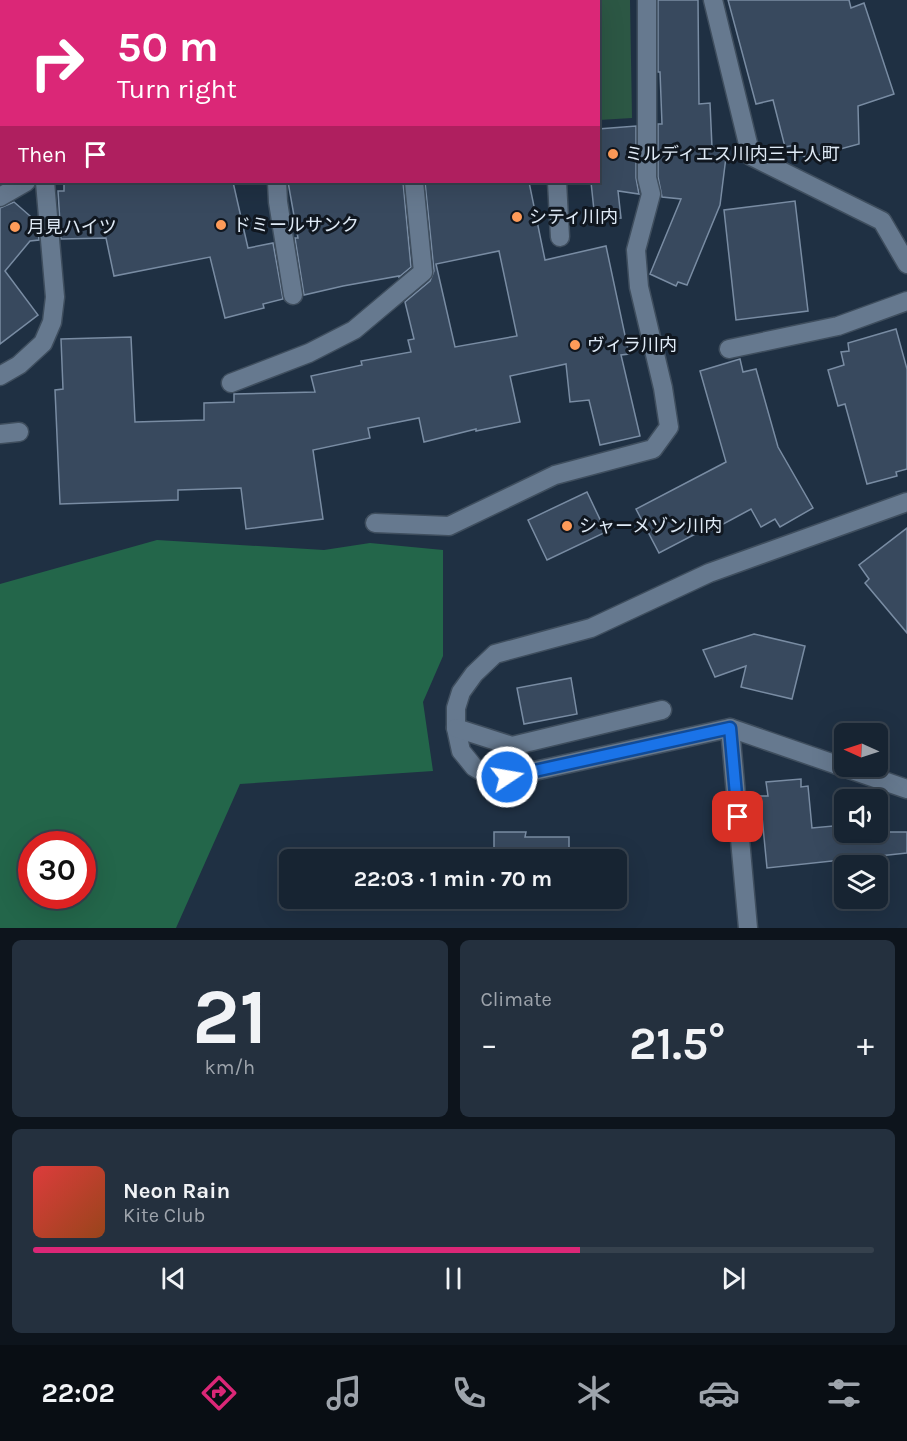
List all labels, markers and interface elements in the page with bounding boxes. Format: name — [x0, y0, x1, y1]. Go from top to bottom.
text: 50 m — [117, 22, 219, 72]
icon: right — [18, 24, 96, 102]
text: Turn right — [117, 73, 237, 105]
icon: arrive — [79, 138, 112, 171]
text: Then — [18, 142, 67, 168]
place label: ミルディエス川内三十人町 — [625, 143, 840, 165]
marker: ミルディエス川内三十人町 — [606, 147, 620, 161]
place label: シティ川内 — [529, 206, 618, 228]
marker: シティ川内 — [510, 210, 524, 224]
place label: ドミールサンク — [233, 214, 359, 236]
place label: 月見ハイツ — [27, 216, 117, 238]
marker: ドミールサンク — [214, 218, 228, 232]
marker: 月見ハイツ — [8, 220, 22, 234]
place label: ヴィラ川内 — [587, 334, 677, 356]
marker: ヴィラ川内 — [568, 338, 582, 352]
place label: シャーメゾン川内 — [579, 515, 722, 537]
marker: シャーメゾン川内 — [560, 519, 574, 533]
north arrow — [834, 723, 888, 777]
map controls — [834, 723, 888, 909]
position arrow — [475, 745, 539, 809]
button: sound — [834, 789, 888, 843]
pin — [712, 791, 763, 842]
icon: arrive — [721, 800, 754, 833]
speed limit sign: 30 — [18, 831, 96, 909]
button: layers — [834, 855, 888, 909]
text: 22:03 · 1 min · 70 m — [354, 866, 552, 892]
text: 21 — [192, 971, 267, 1063]
text: Climate — [481, 988, 552, 1011]
text: 21.5° — [629, 1018, 726, 1070]
text: − — [481, 1025, 498, 1063]
text: + — [857, 1025, 874, 1063]
text: km/h — [204, 1056, 255, 1079]
text: Neon Rain — [123, 1178, 230, 1204]
text: Kite Club — [123, 1204, 205, 1227]
icon: previous — [157, 1262, 190, 1295]
icon: pause — [437, 1262, 470, 1295]
icon: next — [717, 1262, 750, 1295]
icon: directions — [198, 1372, 240, 1414]
icon: music — [323, 1372, 365, 1414]
icon: phone — [448, 1372, 490, 1414]
icon: climate — [573, 1372, 615, 1414]
icon: car — [698, 1372, 740, 1414]
icon: filters — [823, 1372, 865, 1414]
text: 22:02 — [42, 1377, 115, 1409]

